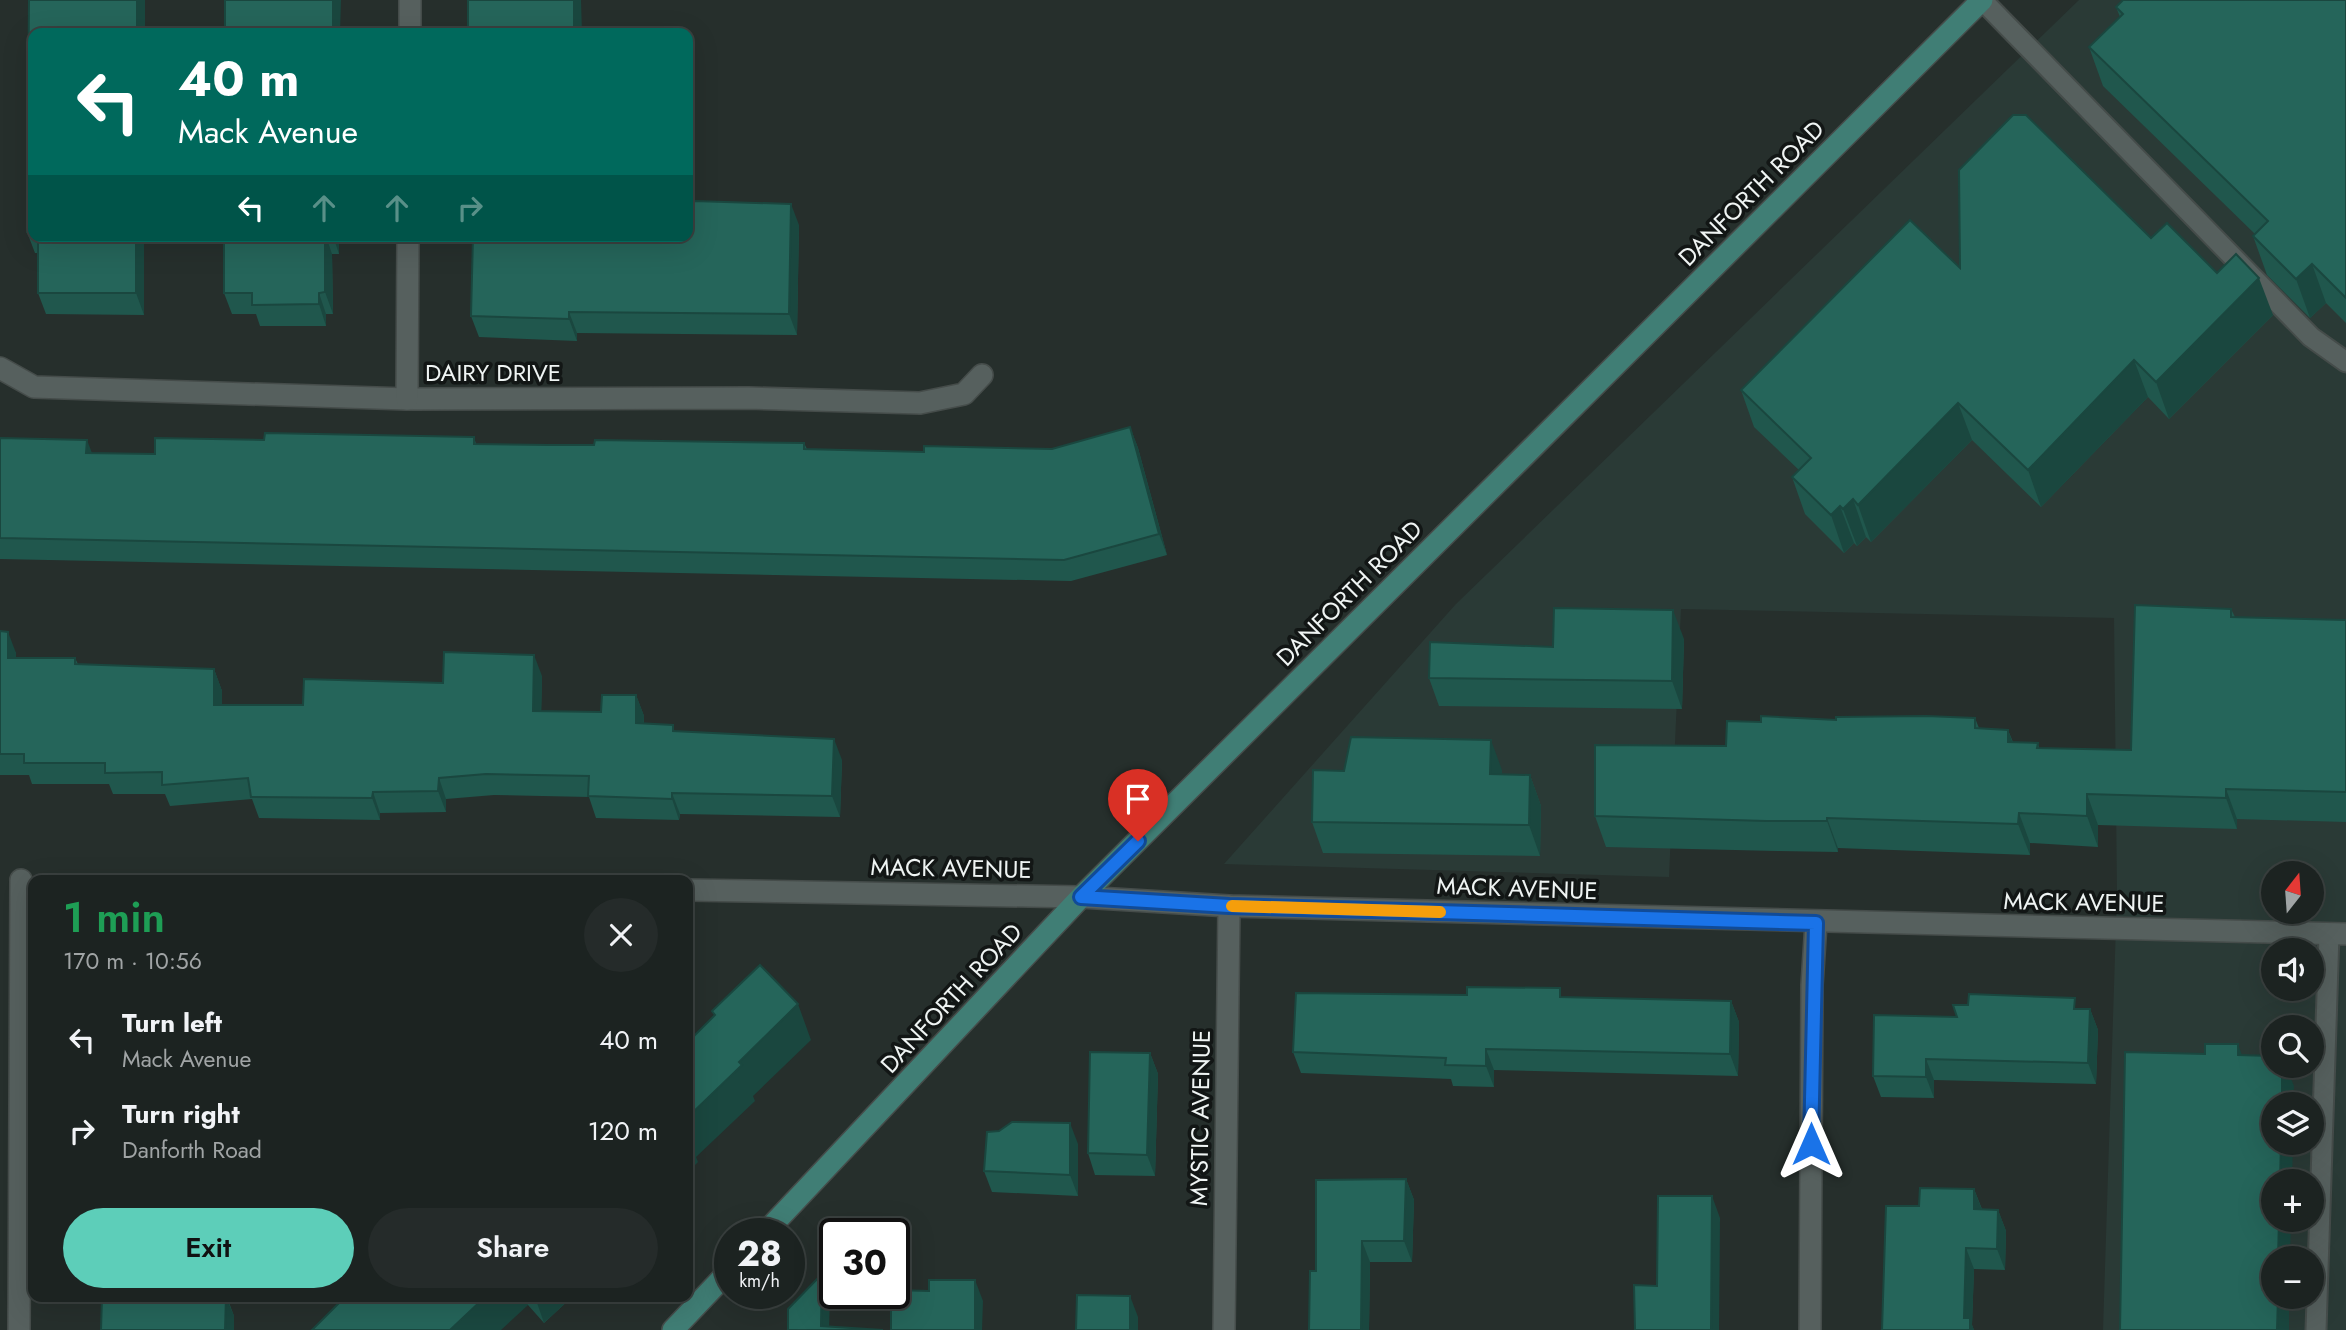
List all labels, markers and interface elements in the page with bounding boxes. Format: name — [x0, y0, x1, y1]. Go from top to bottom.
text: 40 m — [178, 44, 300, 114]
icon: left — [63, 56, 154, 147]
text: Mack Avenue — [178, 109, 358, 155]
street label: DANFORTH ROAD — [1670, 112, 1832, 274]
icon: left — [232, 189, 270, 227]
icon: ahead — [305, 189, 343, 227]
icon: ahead — [378, 189, 416, 227]
icon: right — [451, 189, 489, 227]
street label: DAIRY DRIVE — [425, 355, 561, 390]
street label: DANFORTH ROAD — [1268, 512, 1430, 674]
pin — [1108, 769, 1168, 841]
icon: arrive — [1119, 780, 1157, 818]
street label: MACK AVENUE — [870, 849, 1032, 887]
north arrow — [2261, 861, 2324, 924]
map controls — [2261, 861, 2324, 1309]
street label: MACK AVENUE — [1436, 868, 1598, 908]
street label: MACK AVENUE — [2003, 883, 2165, 921]
text: 1 min — [63, 887, 165, 948]
button: close — [584, 898, 658, 972]
street label: DANFORTH ROAD — [872, 915, 1030, 1081]
button: sound — [2261, 938, 2324, 1001]
text: 170 m · 10:56 — [63, 944, 202, 978]
text: Turn left — [122, 1004, 222, 1042]
button: search — [2261, 1015, 2324, 1078]
icon: left — [63, 1021, 101, 1059]
text: 40 m — [599, 1021, 658, 1059]
street label: MYSTIC AVENUE — [1181, 1030, 1219, 1206]
text: Mack Avenue — [122, 1042, 251, 1076]
button: layers — [2261, 1092, 2324, 1155]
text: Turn right — [122, 1095, 240, 1133]
position arrow — [1774, 1107, 1848, 1181]
icon: right — [63, 1112, 101, 1150]
text: 120 m — [588, 1112, 658, 1150]
text: Danforth Road — [122, 1133, 262, 1167]
button: + — [2261, 1169, 2324, 1232]
button: Exit — [63, 1208, 354, 1288]
button: Share — [368, 1208, 658, 1288]
speed limit sign: 30 — [819, 1218, 910, 1309]
text: 28 — [737, 1229, 782, 1279]
button: − — [2261, 1246, 2324, 1309]
text: km/h — [739, 1268, 780, 1294]

